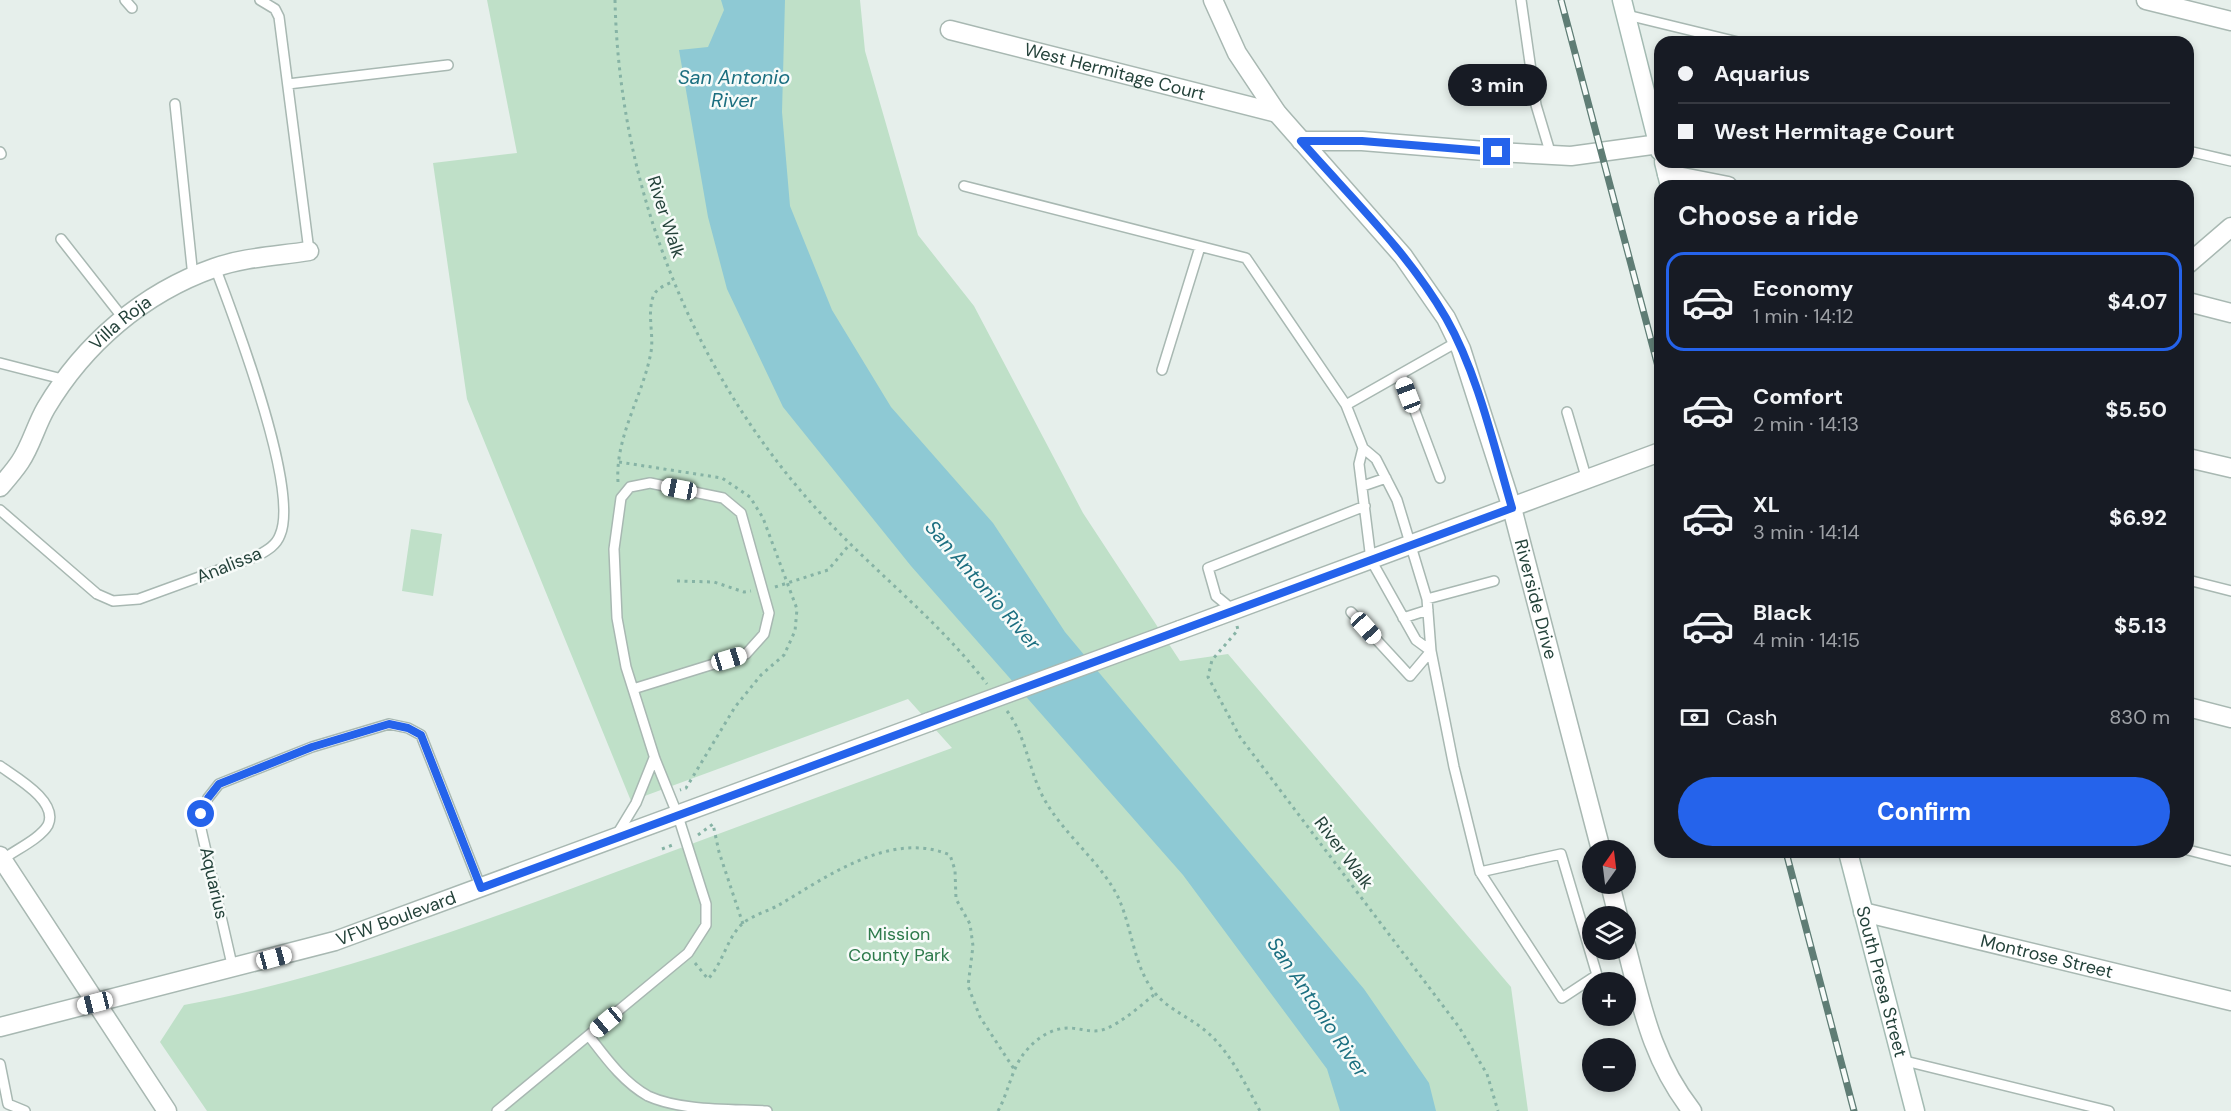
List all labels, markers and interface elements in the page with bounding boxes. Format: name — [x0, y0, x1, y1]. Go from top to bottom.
street label: West Hermitage Court — [1022, 37, 1208, 106]
text: Aquarius — [1714, 59, 1810, 88]
water label: San Antonio River — [678, 64, 790, 113]
callout: 3 min — [1448, 65, 1546, 107]
text: 3 min — [1471, 72, 1524, 98]
text: West Hermitage Court — [1714, 117, 1954, 146]
route end — [1483, 138, 1510, 165]
street label: River Walk — [641, 173, 691, 261]
text: Choose a ride — [1678, 198, 1859, 233]
text: Economy — [1753, 274, 1853, 303]
icon: car — [1681, 275, 1735, 329]
text: $4.07 — [2108, 287, 2167, 316]
street label: Villa Roja — [84, 290, 156, 355]
text: 1 min · 14:12 — [1753, 303, 1853, 329]
car — [1393, 375, 1423, 415]
text: Comfort — [1753, 382, 1843, 411]
icon: car — [1681, 383, 1735, 437]
text: $5.50 — [2105, 395, 2167, 424]
text: 2 min · 14:13 — [1753, 411, 1859, 437]
car — [660, 477, 698, 501]
text: XL — [1753, 490, 1780, 519]
icon: car — [1681, 491, 1735, 545]
text: $6.92 — [2109, 503, 2167, 532]
water label: San Antonio River — [919, 515, 1047, 656]
text: 3 min · 14:14 — [1753, 519, 1860, 545]
street label: Riverside Drive — [1509, 536, 1563, 662]
street label: Analissa — [193, 541, 265, 589]
text: Black — [1753, 598, 1812, 627]
icon: car — [1681, 599, 1735, 653]
car — [1347, 609, 1385, 647]
text: $5.13 — [2114, 611, 2167, 640]
text: 4 min · 14:15 — [1753, 627, 1860, 653]
car — [709, 645, 749, 673]
icon: cash — [1678, 701, 1711, 734]
text: Cash — [1726, 703, 1777, 732]
text: 830 m — [2109, 704, 2170, 730]
button: Confirm — [1678, 777, 2170, 846]
route start — [187, 800, 214, 827]
street label: River Walk — [1309, 812, 1379, 894]
north arrow — [1582, 840, 1636, 894]
map controls — [1582, 840, 1636, 1092]
street label: Aquarius — [194, 845, 234, 921]
street label: VFW Boulevard — [333, 885, 459, 952]
street label: South Presa Street — [1850, 903, 1913, 1060]
button: layers — [1582, 906, 1636, 960]
park label: Mission County Park — [848, 922, 950, 967]
street label: Montrose Street — [1978, 929, 2115, 984]
water label: San Antonio River — [1261, 932, 1375, 1083]
car — [254, 945, 294, 971]
button: + — [1582, 972, 1636, 1026]
car — [75, 990, 115, 1016]
car — [586, 1004, 626, 1040]
button: − — [1582, 1038, 1636, 1092]

